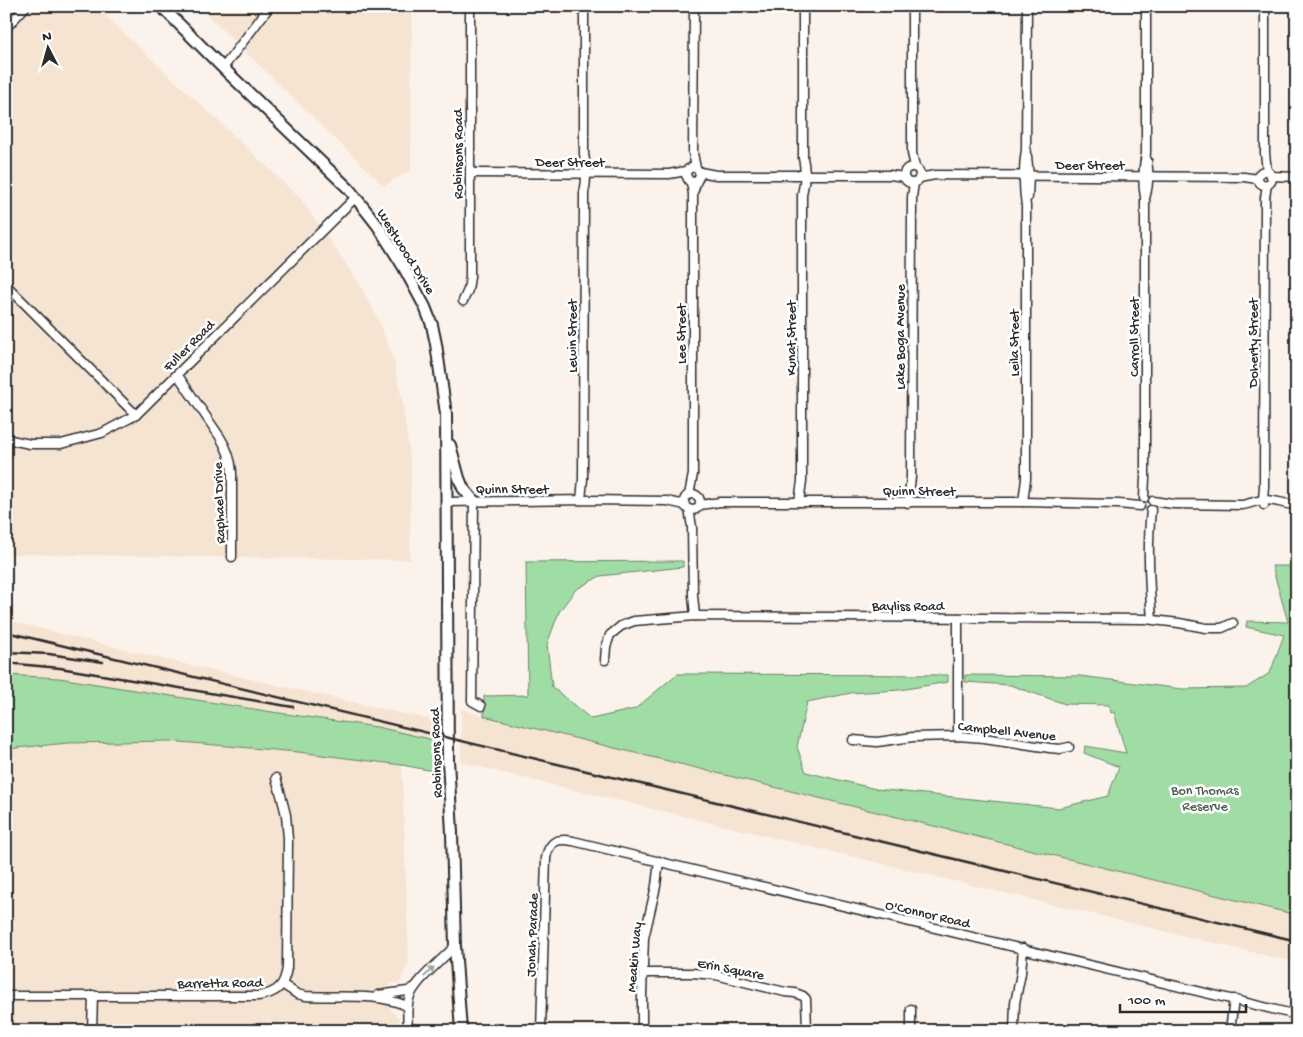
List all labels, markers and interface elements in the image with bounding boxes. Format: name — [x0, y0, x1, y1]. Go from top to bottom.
north arrow — [22, 22, 72, 72]
text: N — [41, 29, 52, 46]
street label: Robinsons Road — [451, 107, 468, 199]
street label: Deer Street — [534, 155, 606, 172]
street label: Deer Street — [1054, 158, 1126, 175]
street label: Westwood Drive — [372, 207, 438, 299]
street label: Lake Boga Avenue — [893, 284, 910, 390]
street label: Carroll Street — [1127, 296, 1144, 377]
street label: Doherty Street — [1246, 297, 1263, 389]
street label: Lewin Street — [565, 298, 582, 373]
street label: Kunat Street — [784, 299, 801, 376]
street label: Lee Street — [674, 303, 691, 364]
street label: Leila Street — [1007, 308, 1024, 376]
street label: Fuller Road — [160, 316, 220, 377]
street label: Raphael Drive — [211, 461, 230, 544]
street label: Quinn Street — [476, 482, 550, 499]
street label: Quinn Street — [883, 484, 957, 501]
street label: Bayliss Road — [871, 599, 946, 616]
street label: Robinsons Road — [427, 706, 448, 798]
street label: Campbell Avenue — [957, 719, 1057, 746]
park label: Bon Thomas Reserve — [1170, 783, 1240, 816]
street label: Jonah Parade — [524, 892, 543, 977]
street label: O'Connor Road — [883, 897, 973, 934]
street label: Meakin Way — [624, 921, 647, 993]
street label: Erin Square — [695, 956, 766, 985]
one-way arrow — [423, 966, 435, 978]
street label: Barretta Road — [176, 975, 265, 994]
scale bar — [1120, 982, 1247, 1014]
text: 100 m — [1127, 992, 1166, 1010]

